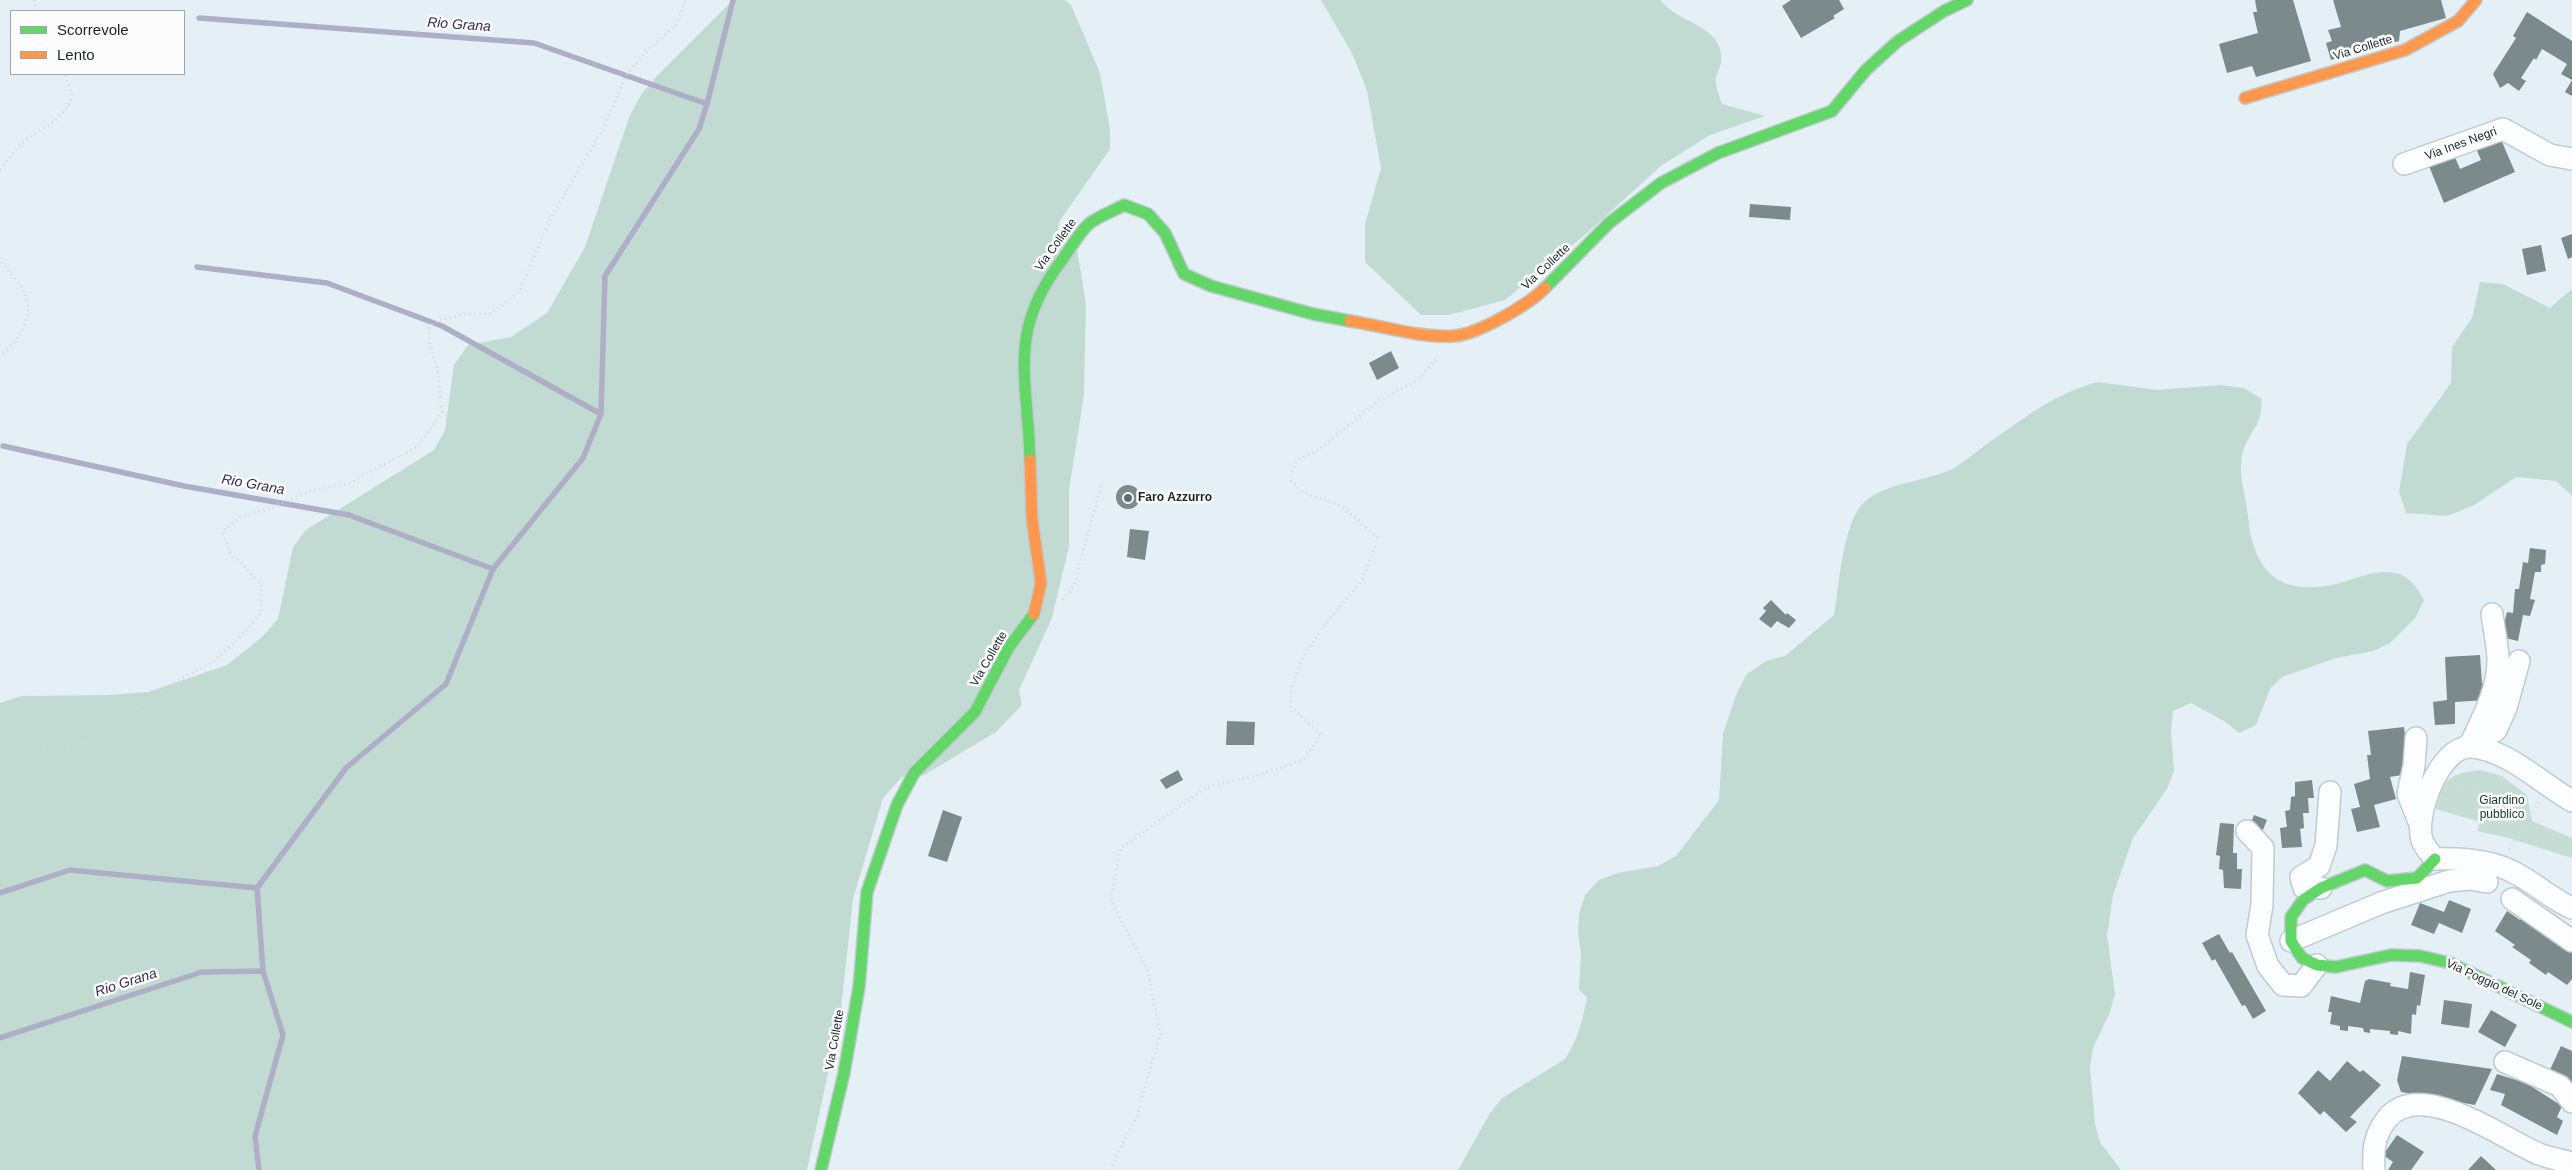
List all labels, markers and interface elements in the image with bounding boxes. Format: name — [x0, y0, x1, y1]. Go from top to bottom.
legend — [10, 10, 185, 75]
water label: Rio Grana — [427, 14, 491, 36]
text: Scorrevole — [57, 21, 129, 38]
street label: Via Collette — [2332, 32, 2394, 64]
text: Lento — [57, 46, 95, 63]
street label: Via Ines Negri — [2423, 124, 2499, 164]
street label: Via Collette — [1032, 216, 1080, 274]
street label: Via Collette — [1519, 241, 1573, 293]
water label: Rio Grana — [220, 471, 286, 499]
place label: Faro Azzurro — [1138, 491, 1212, 505]
marker: Faro Azzurro — [1122, 492, 1134, 504]
street label: Via Collette — [967, 629, 1011, 689]
park label: Giardino pubblico — [2479, 794, 2525, 822]
street label: Via Poggio del Sole — [2444, 956, 2544, 1014]
water label: Rio Grana — [93, 965, 159, 1001]
street label: Via Collette — [823, 1009, 847, 1071]

